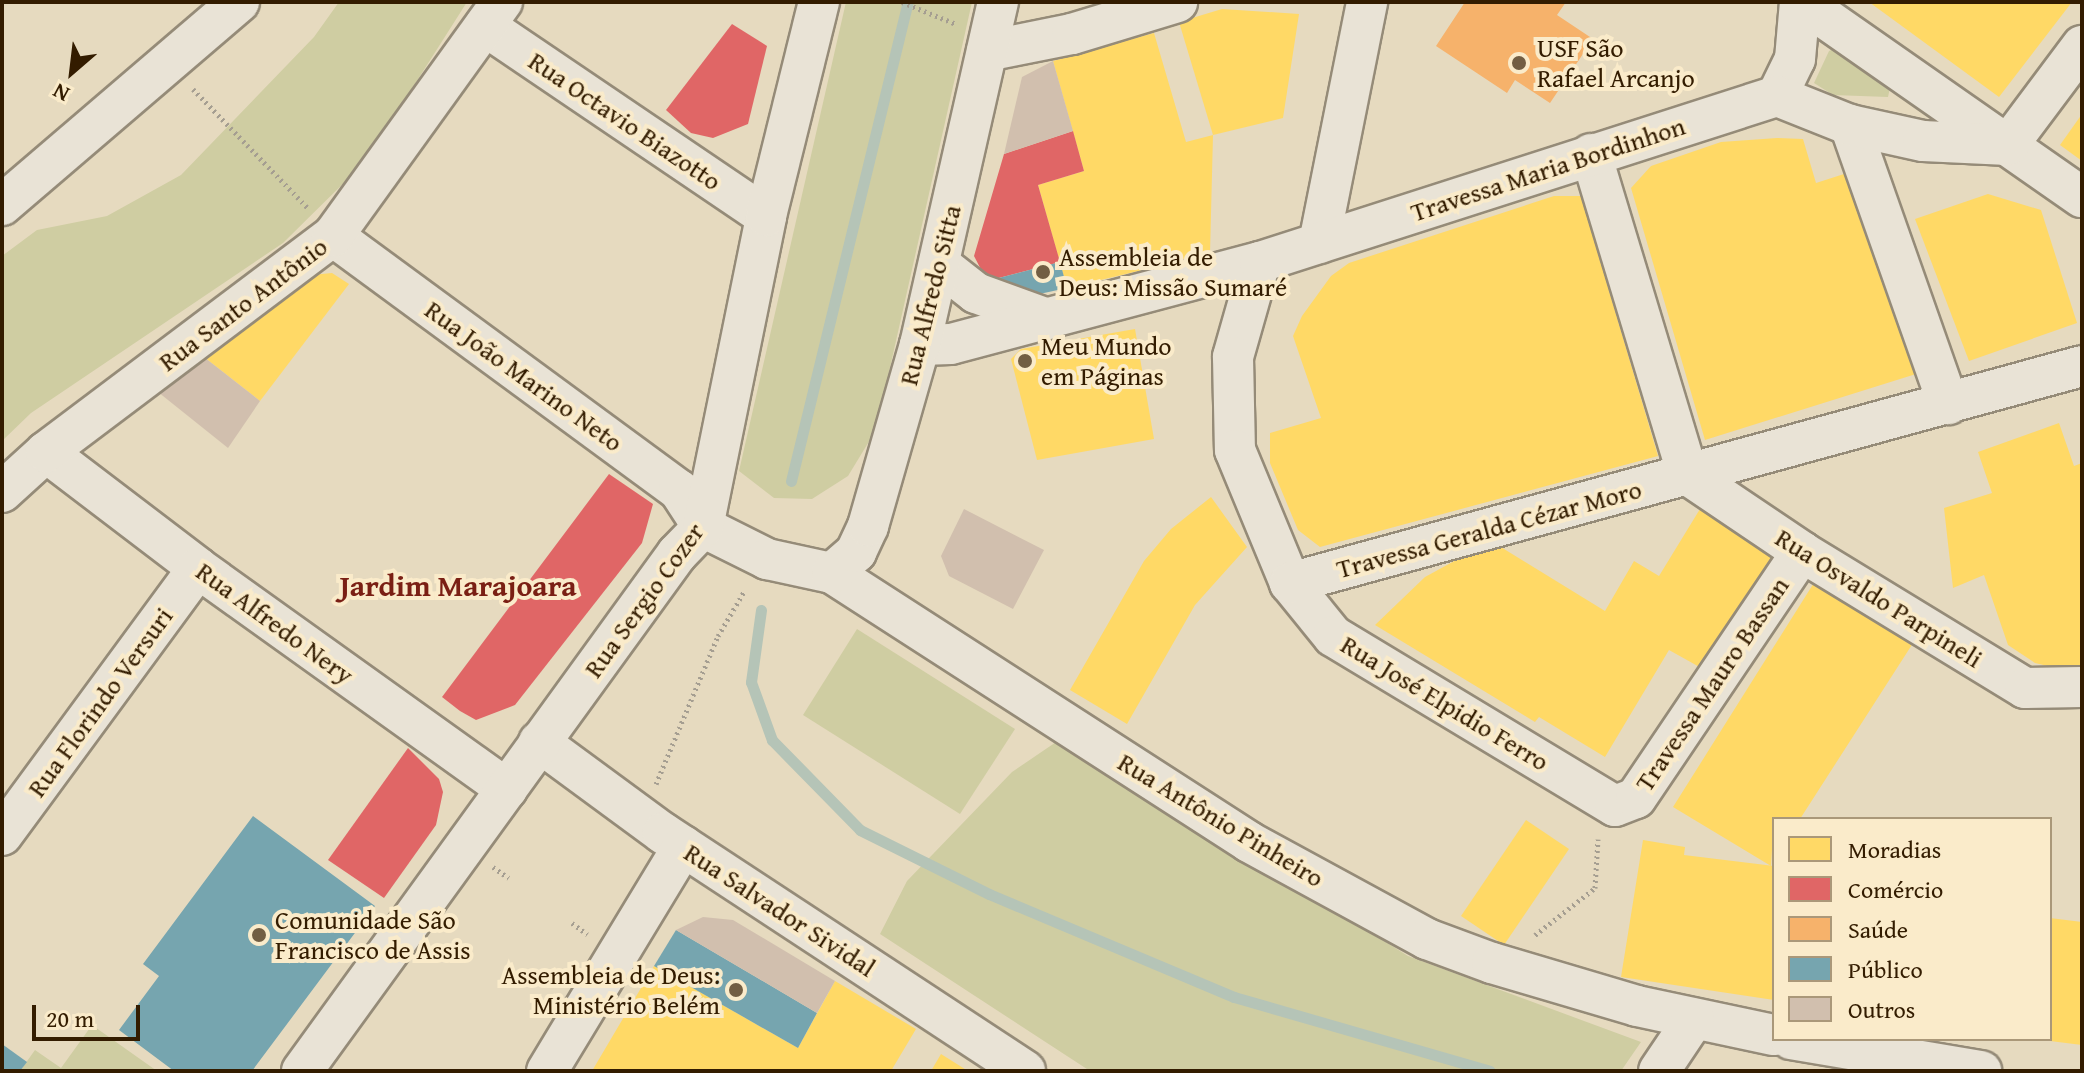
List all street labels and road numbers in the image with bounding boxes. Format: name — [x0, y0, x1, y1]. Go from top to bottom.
street label: Rua Octavio Biazotto — [523, 45, 727, 197]
street label: Travessa Maria Bordinhon — [1407, 110, 1689, 228]
street label: Rua Alfredo Sitta — [893, 202, 967, 388]
street label: Rua Santo Antônio — [153, 231, 333, 377]
street label: Rua João Marino Neto — [419, 294, 629, 458]
street label: Travessa Geralda Cézar Moro — [1333, 473, 1645, 585]
street label: Rua Sergio Cozer — [577, 517, 711, 683]
street label: Rua Osvaldo Parpineli — [1770, 522, 1988, 674]
street label: Rua Alfredo Nery — [190, 556, 360, 690]
street label: Travessa Mauro Bassan — [1629, 571, 1795, 797]
street label: Rua Florindo Versuri — [21, 601, 179, 803]
street label: Rua José Elpidio Ferro — [1335, 629, 1555, 777]
street label: Rua Antônio Pinheiro — [1113, 746, 1329, 894]
street label: Rua Salvador Sividal — [679, 837, 881, 983]

